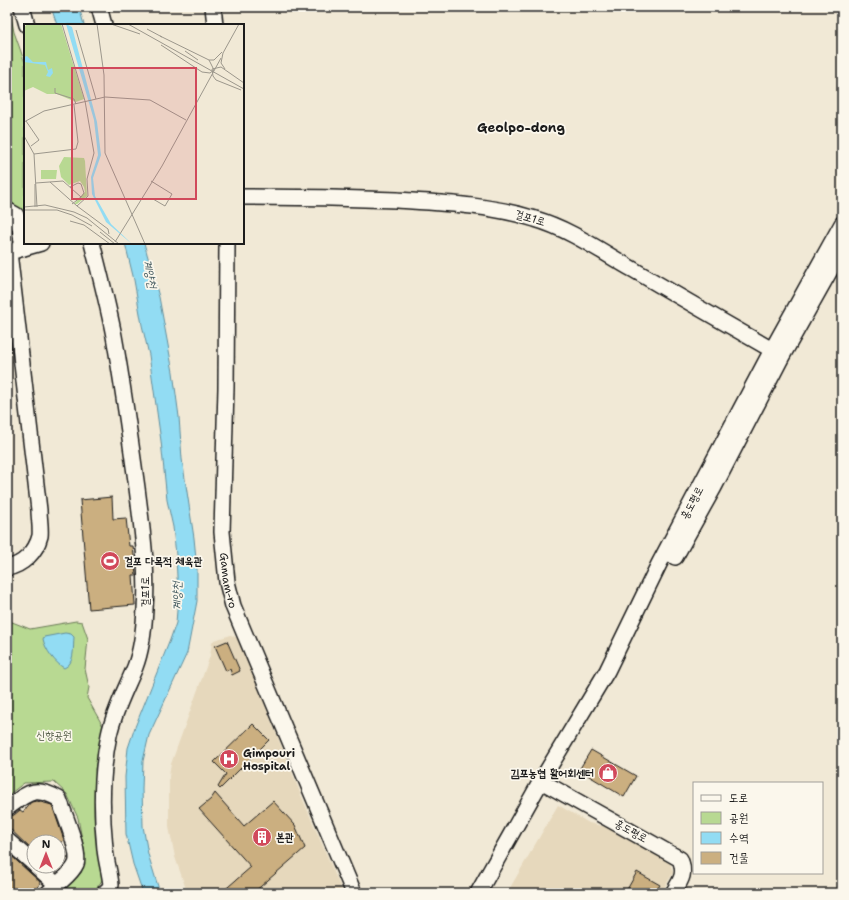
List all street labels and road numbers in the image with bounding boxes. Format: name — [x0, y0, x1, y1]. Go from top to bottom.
street label: 걸포1로 — [513, 206, 547, 230]
street label: 홍도평로 — [677, 484, 707, 522]
street label: Gamam-ro — [217, 552, 241, 610]
street label: 걸포1로 — [138, 576, 153, 608]
street label: 홍도평로 — [612, 816, 650, 846]

